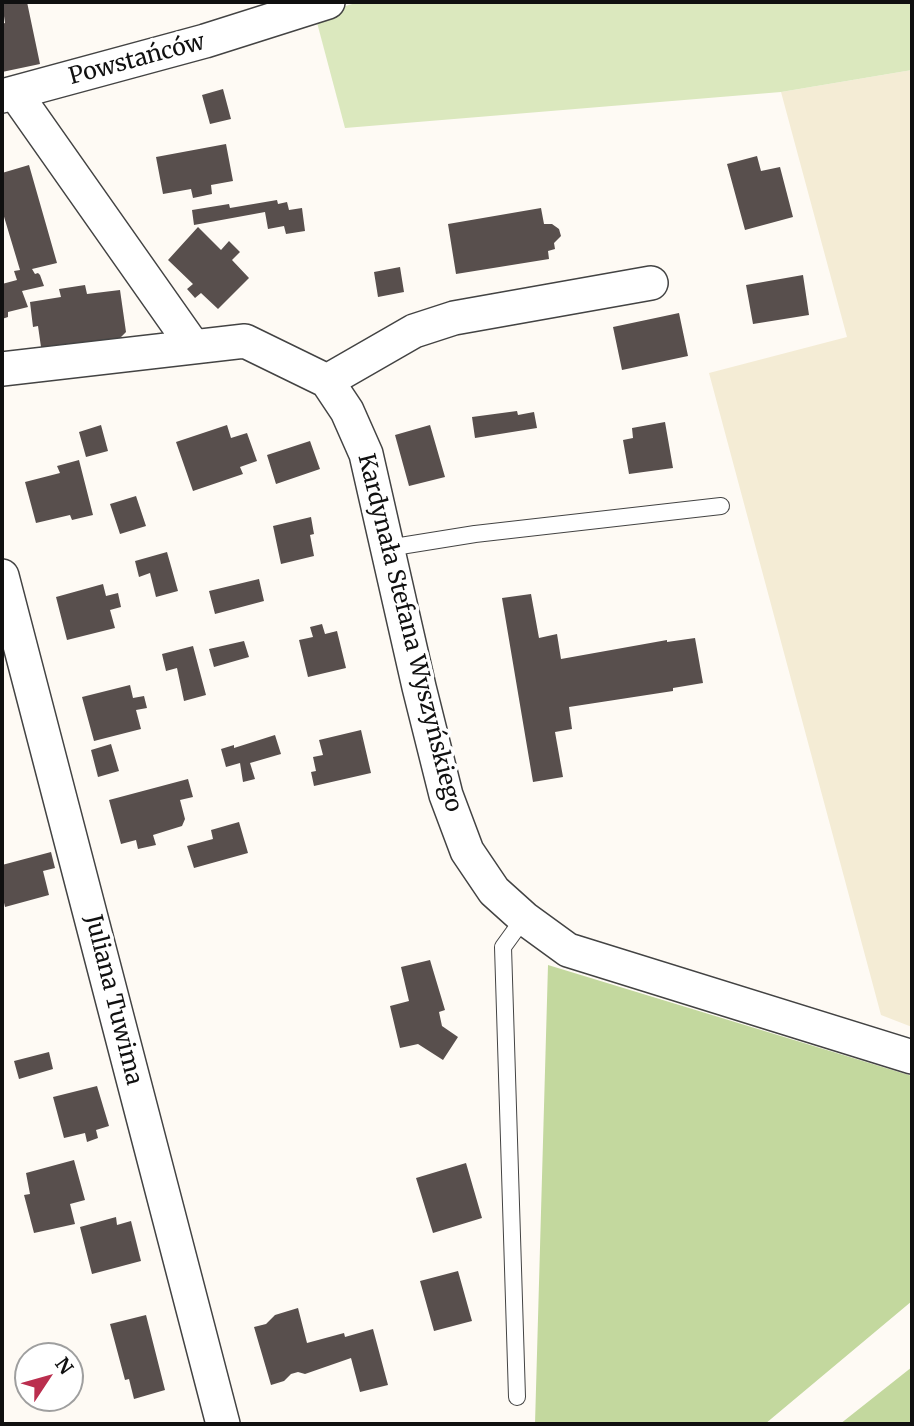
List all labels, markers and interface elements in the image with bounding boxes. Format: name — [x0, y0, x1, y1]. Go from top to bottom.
street label: Powstańców — [66, 29, 208, 91]
street label: Kardynała Stefana Wyszyńskiego — [351, 451, 467, 815]
street label: Juliana Tuwima — [79, 912, 147, 1088]
north arrow — [14, 1342, 84, 1412]
text: N — [50, 1353, 78, 1379]

